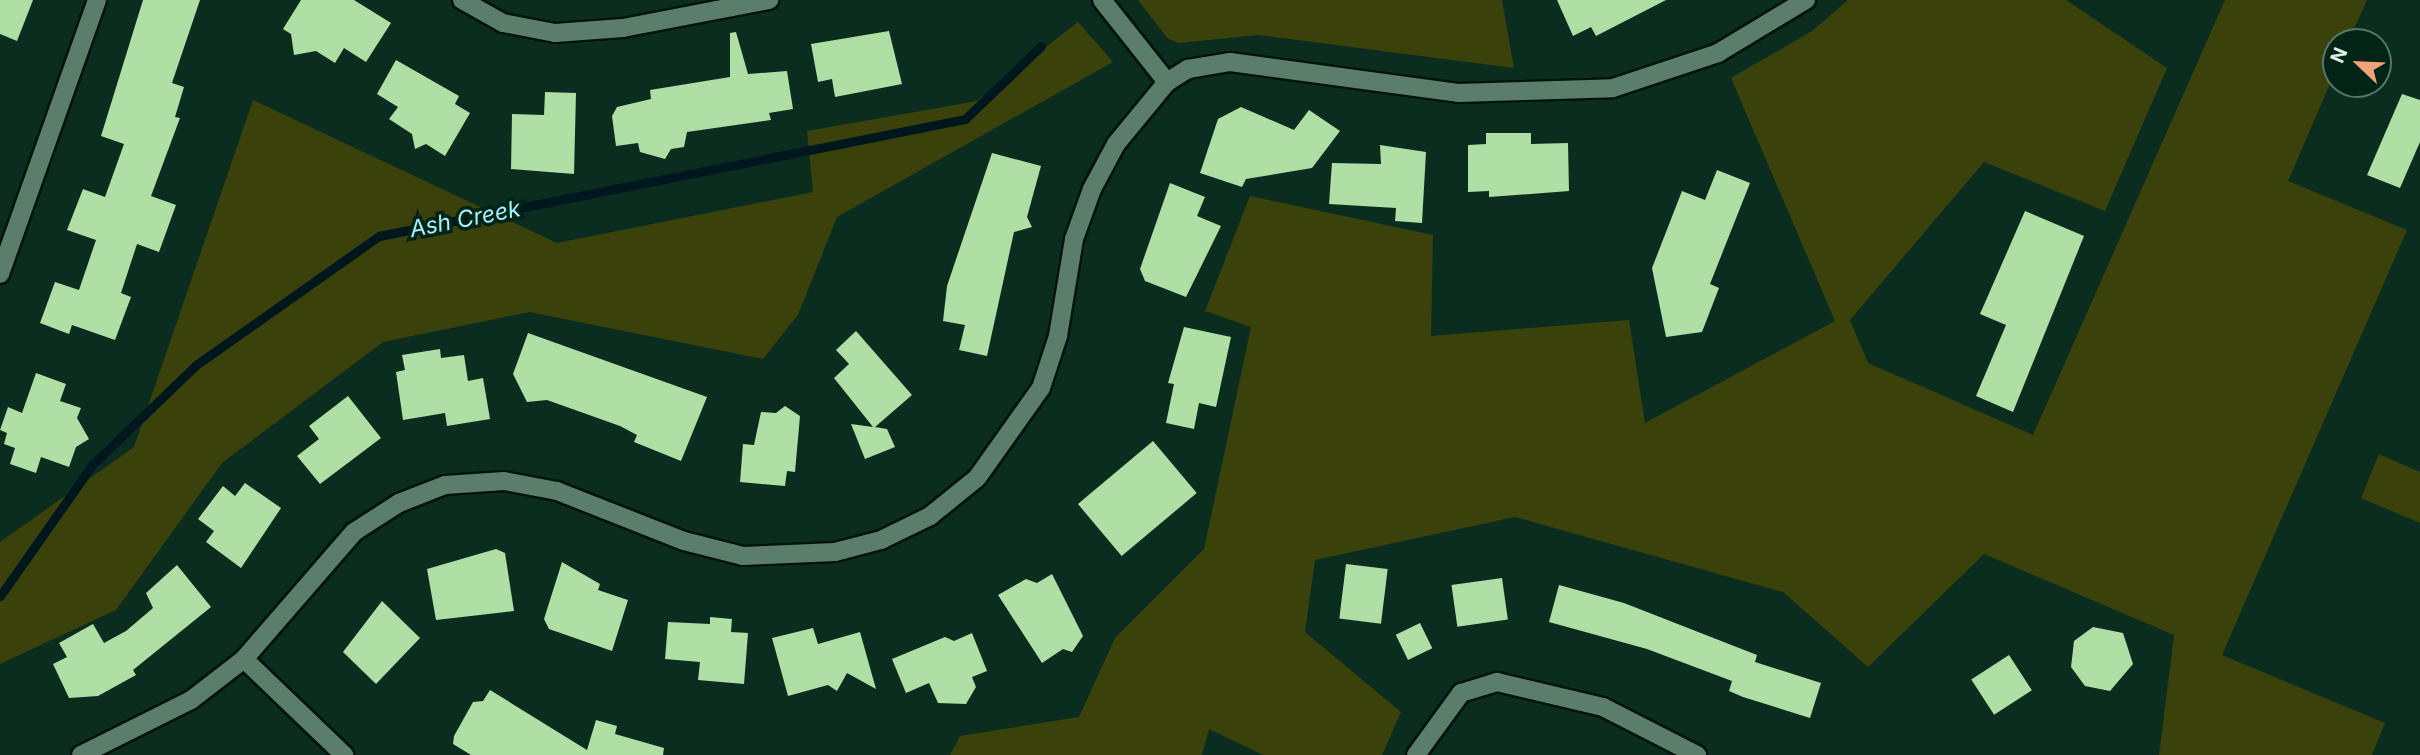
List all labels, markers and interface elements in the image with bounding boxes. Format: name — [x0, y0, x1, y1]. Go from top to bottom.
north arrow — [2322, 28, 2392, 98]
text: N — [2326, 44, 2352, 67]
water label: Ash Creek — [407, 195, 523, 243]

